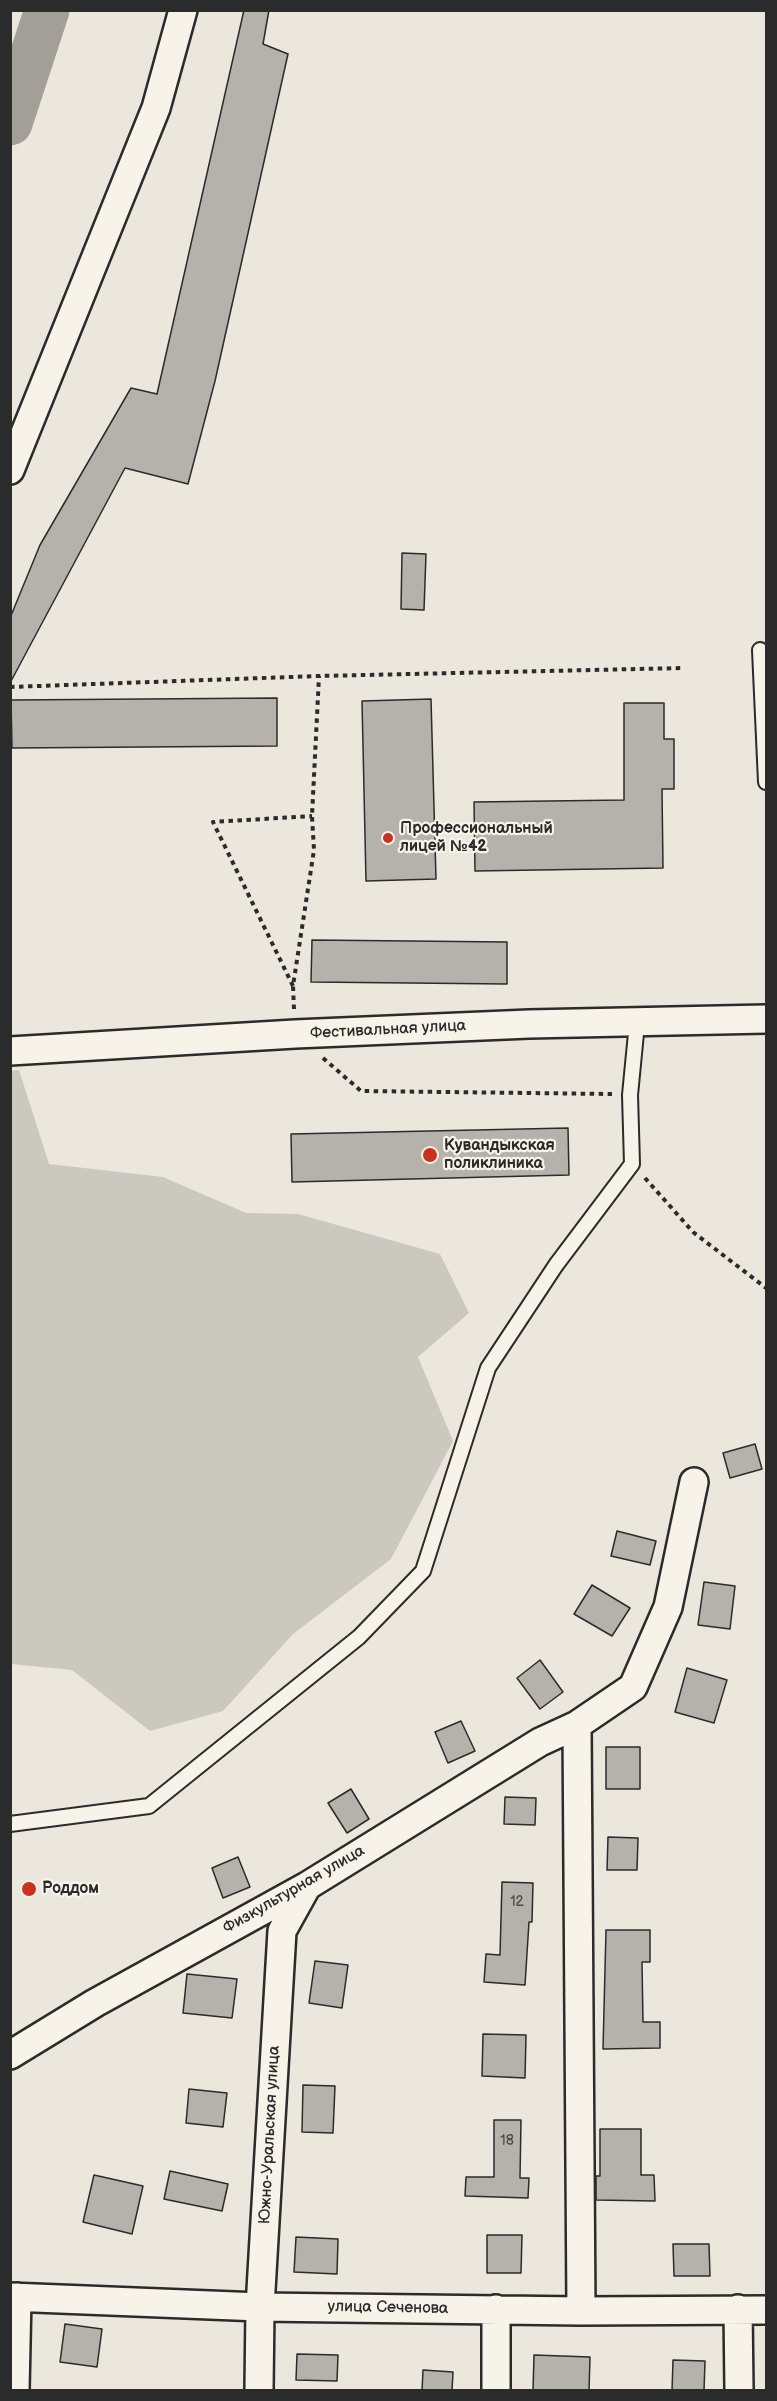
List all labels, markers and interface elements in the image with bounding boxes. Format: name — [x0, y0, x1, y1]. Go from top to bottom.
place label: Профессиональный лицей №42 — [400, 819, 553, 857]
marker: Профессиональный лицей №42 — [381, 831, 395, 845]
street label: Фестивальная улица — [309, 1016, 467, 1044]
place label: Кувандыкская поликлиника — [444, 1136, 555, 1174]
marker: Кувандыкская поликлиника — [421, 1146, 439, 1164]
street label: Физкультурная улица — [220, 1842, 368, 1938]
place label: Роддом — [42, 1879, 99, 1899]
marker: Роддом — [20, 1880, 38, 1898]
house number: 12 — [510, 1894, 524, 1910]
street label: Южно-Уральская улица — [256, 2045, 284, 2225]
house number: 18 — [500, 2133, 514, 2149]
street label: улица Сеченова — [327, 2297, 449, 2319]

